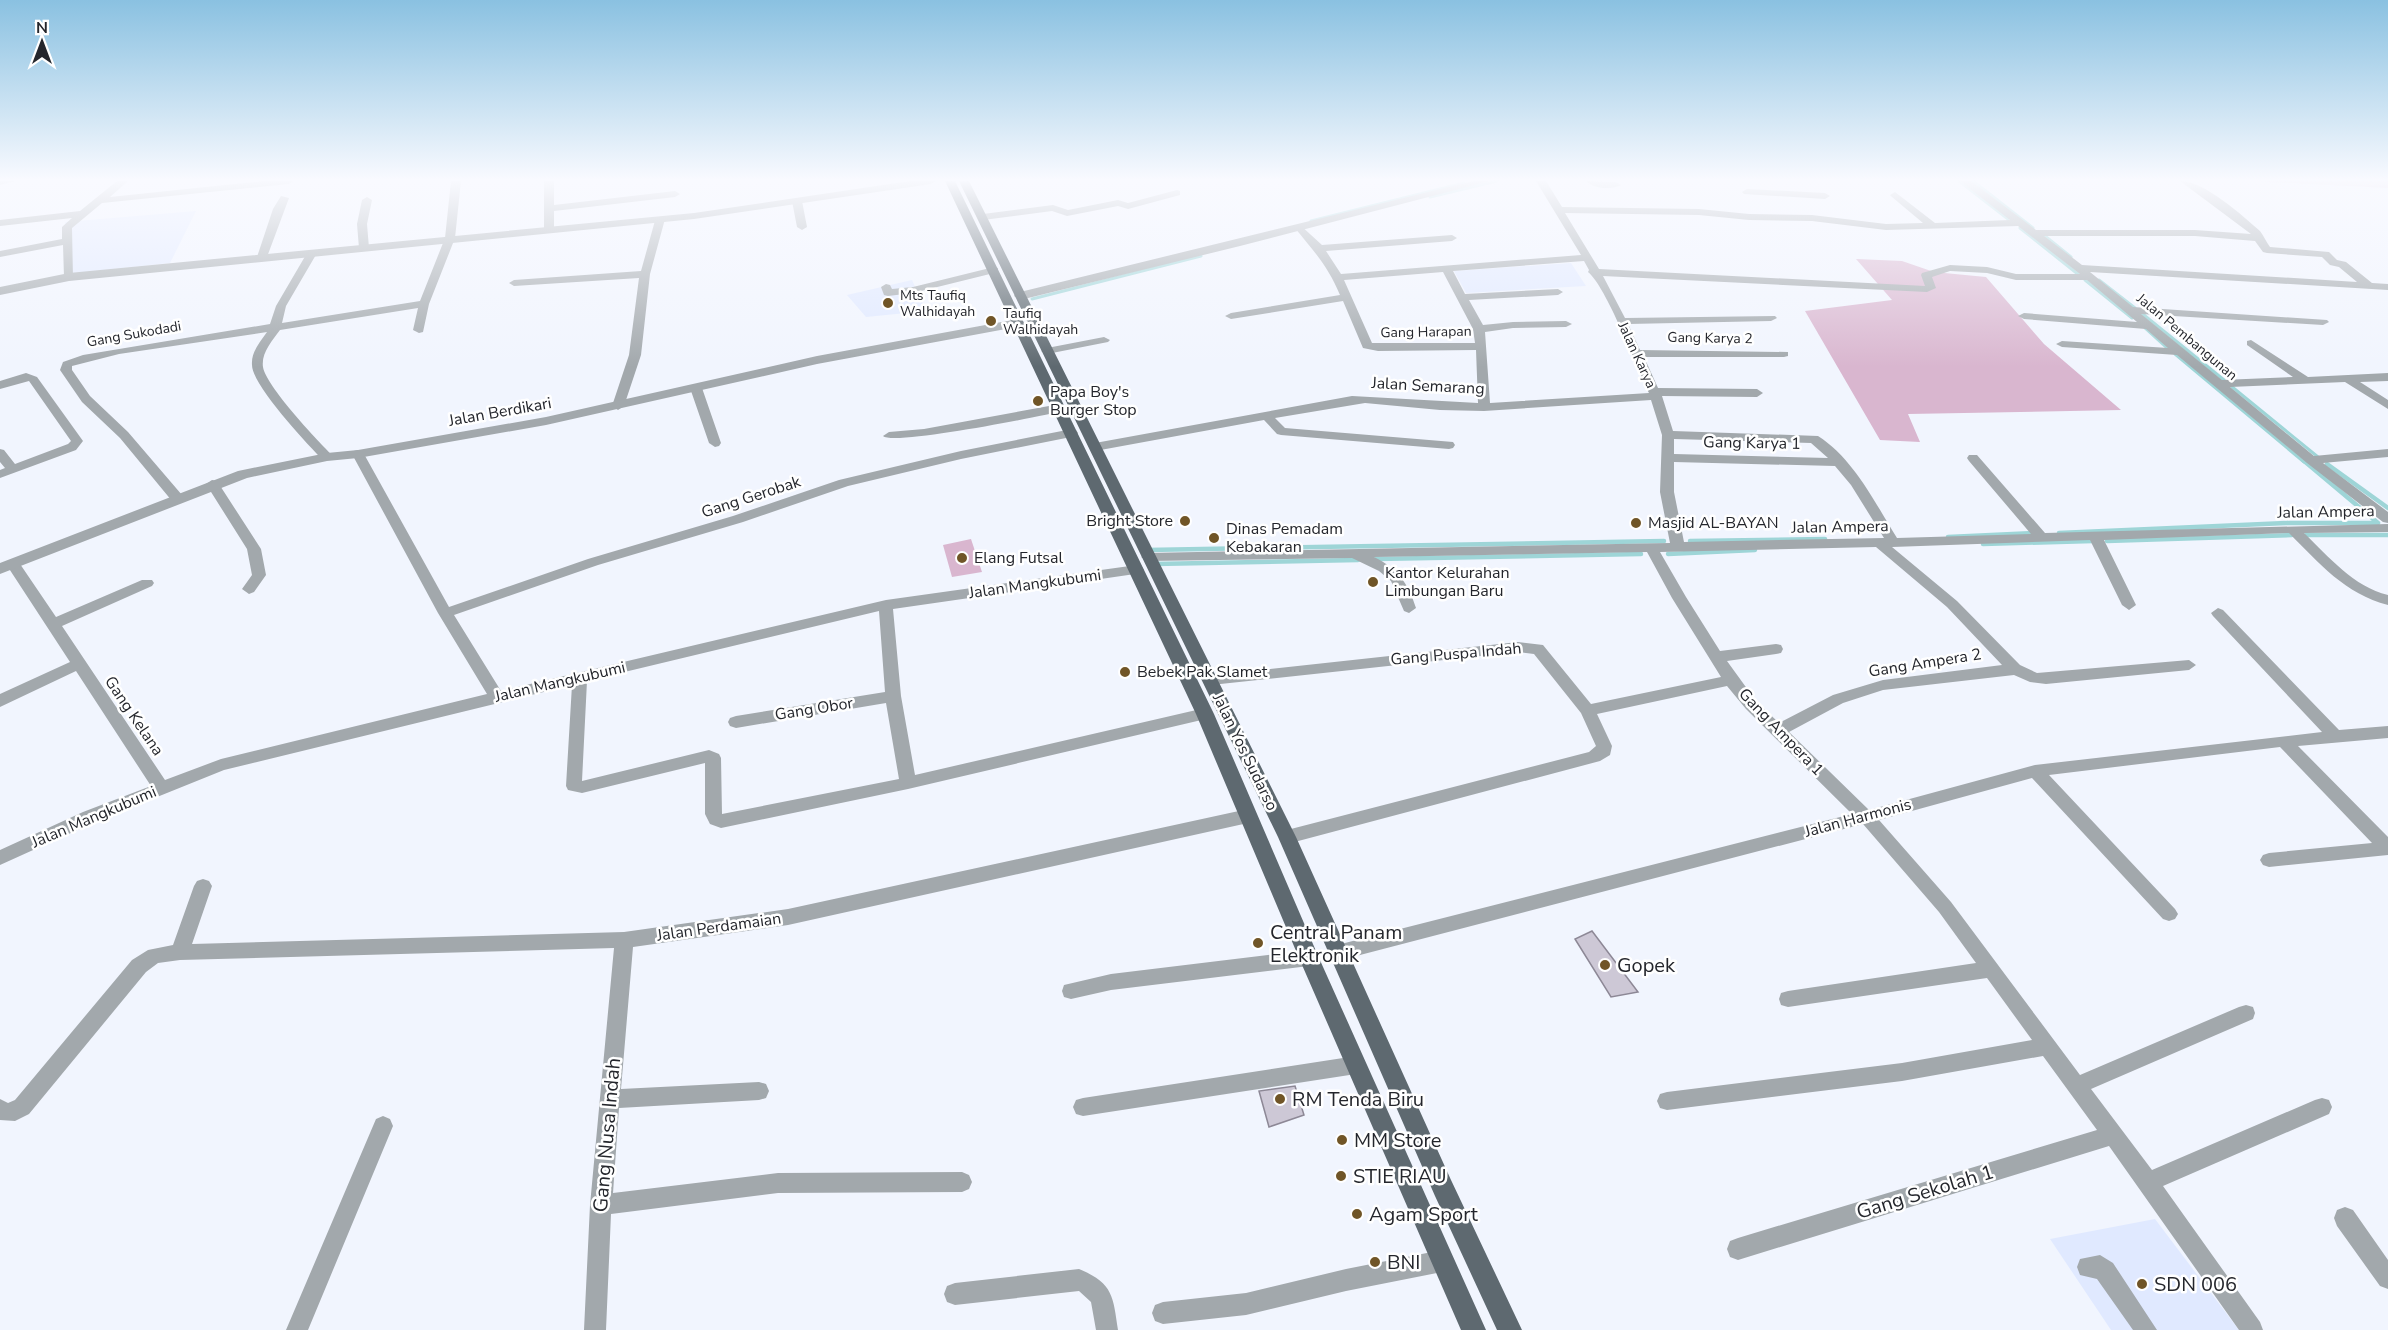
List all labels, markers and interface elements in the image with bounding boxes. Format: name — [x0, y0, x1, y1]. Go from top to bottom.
north arrow — [12, 12, 72, 72]
text: N — [36, 17, 48, 39]
place label: Mts Taufiq Walhidayah — [900, 286, 975, 321]
street label: Jalan Pembangunan — [2132, 289, 2241, 385]
marker: Mts Taufiq Walhidayah — [881, 296, 895, 310]
place label: Taufiq Walhidayah — [1003, 304, 1078, 339]
marker: Taufiq Walhidayah — [984, 314, 998, 328]
street label: Gang Sukodadi — [85, 316, 183, 352]
street label: Jalan Karya — [1613, 318, 1661, 391]
street label: Gang Harapan — [1380, 322, 1472, 342]
street label: Gang Karya 2 — [1667, 328, 1753, 348]
street label: Jalan Semarang — [1370, 372, 1485, 400]
place label: Papa Boy's Burger Stop — [1050, 381, 1137, 421]
street label: Jalan Berdikari — [446, 392, 553, 432]
marker: Papa Boy's Burger Stop — [1031, 394, 1045, 408]
street label: Gang Karya 1 — [1703, 431, 1801, 455]
street label: Gang Gerobak — [699, 470, 804, 523]
street label: Jalan Ampera — [2276, 500, 2375, 524]
place label: Bright Store — [1086, 510, 1173, 532]
place label: Masjid AL-BAYAN — [1648, 512, 1779, 534]
marker: Bright Store — [1178, 514, 1192, 528]
street label: Jalan Ampera — [1790, 515, 1889, 539]
marker: Masjid AL-BAYAN — [1629, 516, 1643, 530]
place label: Dinas Pemadam Kebakaran — [1226, 518, 1343, 558]
marker: Dinas Pemadam Kebakaran — [1207, 531, 1221, 545]
place label: Elang Futsal — [974, 547, 1063, 569]
marker: Elang Futsal — [955, 551, 969, 565]
place label: Kantor Kelurahan Limbungan Baru — [1385, 562, 1510, 602]
street label: Jalan Mangkubumi — [966, 564, 1103, 604]
marker: Kantor Kelurahan Limbungan Baru — [1366, 575, 1380, 589]
street label: Gang Puspa Indah — [1390, 637, 1522, 671]
street label: Gang Ampera 2 — [1867, 643, 1983, 683]
street label: Jalan Mangkubumi — [492, 656, 627, 708]
place label: Bebek Pak Slamet — [1137, 661, 1268, 683]
marker: Bebek Pak Slamet — [1118, 665, 1132, 679]
street label: Gang Kelana — [99, 672, 169, 760]
street label: Gang Ampera 1 — [1734, 683, 1828, 781]
street label: Jalan Yos Sudarso — [1207, 689, 1283, 814]
street label: Gang Obor — [773, 692, 855, 726]
street label: Jalan Mangkubumi — [27, 781, 160, 854]
street label: Jalan Harmonis — [1801, 793, 1914, 843]
street label: Jalan Perdamaian — [654, 907, 783, 947]
place label: Central Panam Elektronik — [1270, 919, 1402, 969]
marker: Central Panam Elektronik — [1251, 936, 1265, 950]
place label: Gopek — [1617, 952, 1676, 979]
marker: Gopek — [1598, 958, 1612, 972]
street label: Gang Nusa Indah — [587, 1057, 627, 1213]
place label: RM Tenda Biru — [1292, 1086, 1424, 1113]
marker: RM Tenda Biru — [1273, 1092, 1287, 1106]
place label: MM Store — [1354, 1127, 1441, 1154]
marker: MM Store — [1335, 1133, 1349, 1147]
street label: Gang Sekolah 1 — [1853, 1158, 1997, 1226]
place label: STIE RIAU — [1353, 1163, 1447, 1190]
marker: STIE RIAU — [1334, 1169, 1348, 1183]
place label: Agam Sport — [1369, 1201, 1479, 1228]
marker: Agam Sport — [1350, 1207, 1364, 1221]
place label: BNI — [1387, 1249, 1420, 1276]
marker: BNI — [1368, 1255, 1382, 1269]
place label: SDN 006 — [2154, 1271, 2237, 1298]
marker: SDN 006 — [2135, 1277, 2149, 1291]

